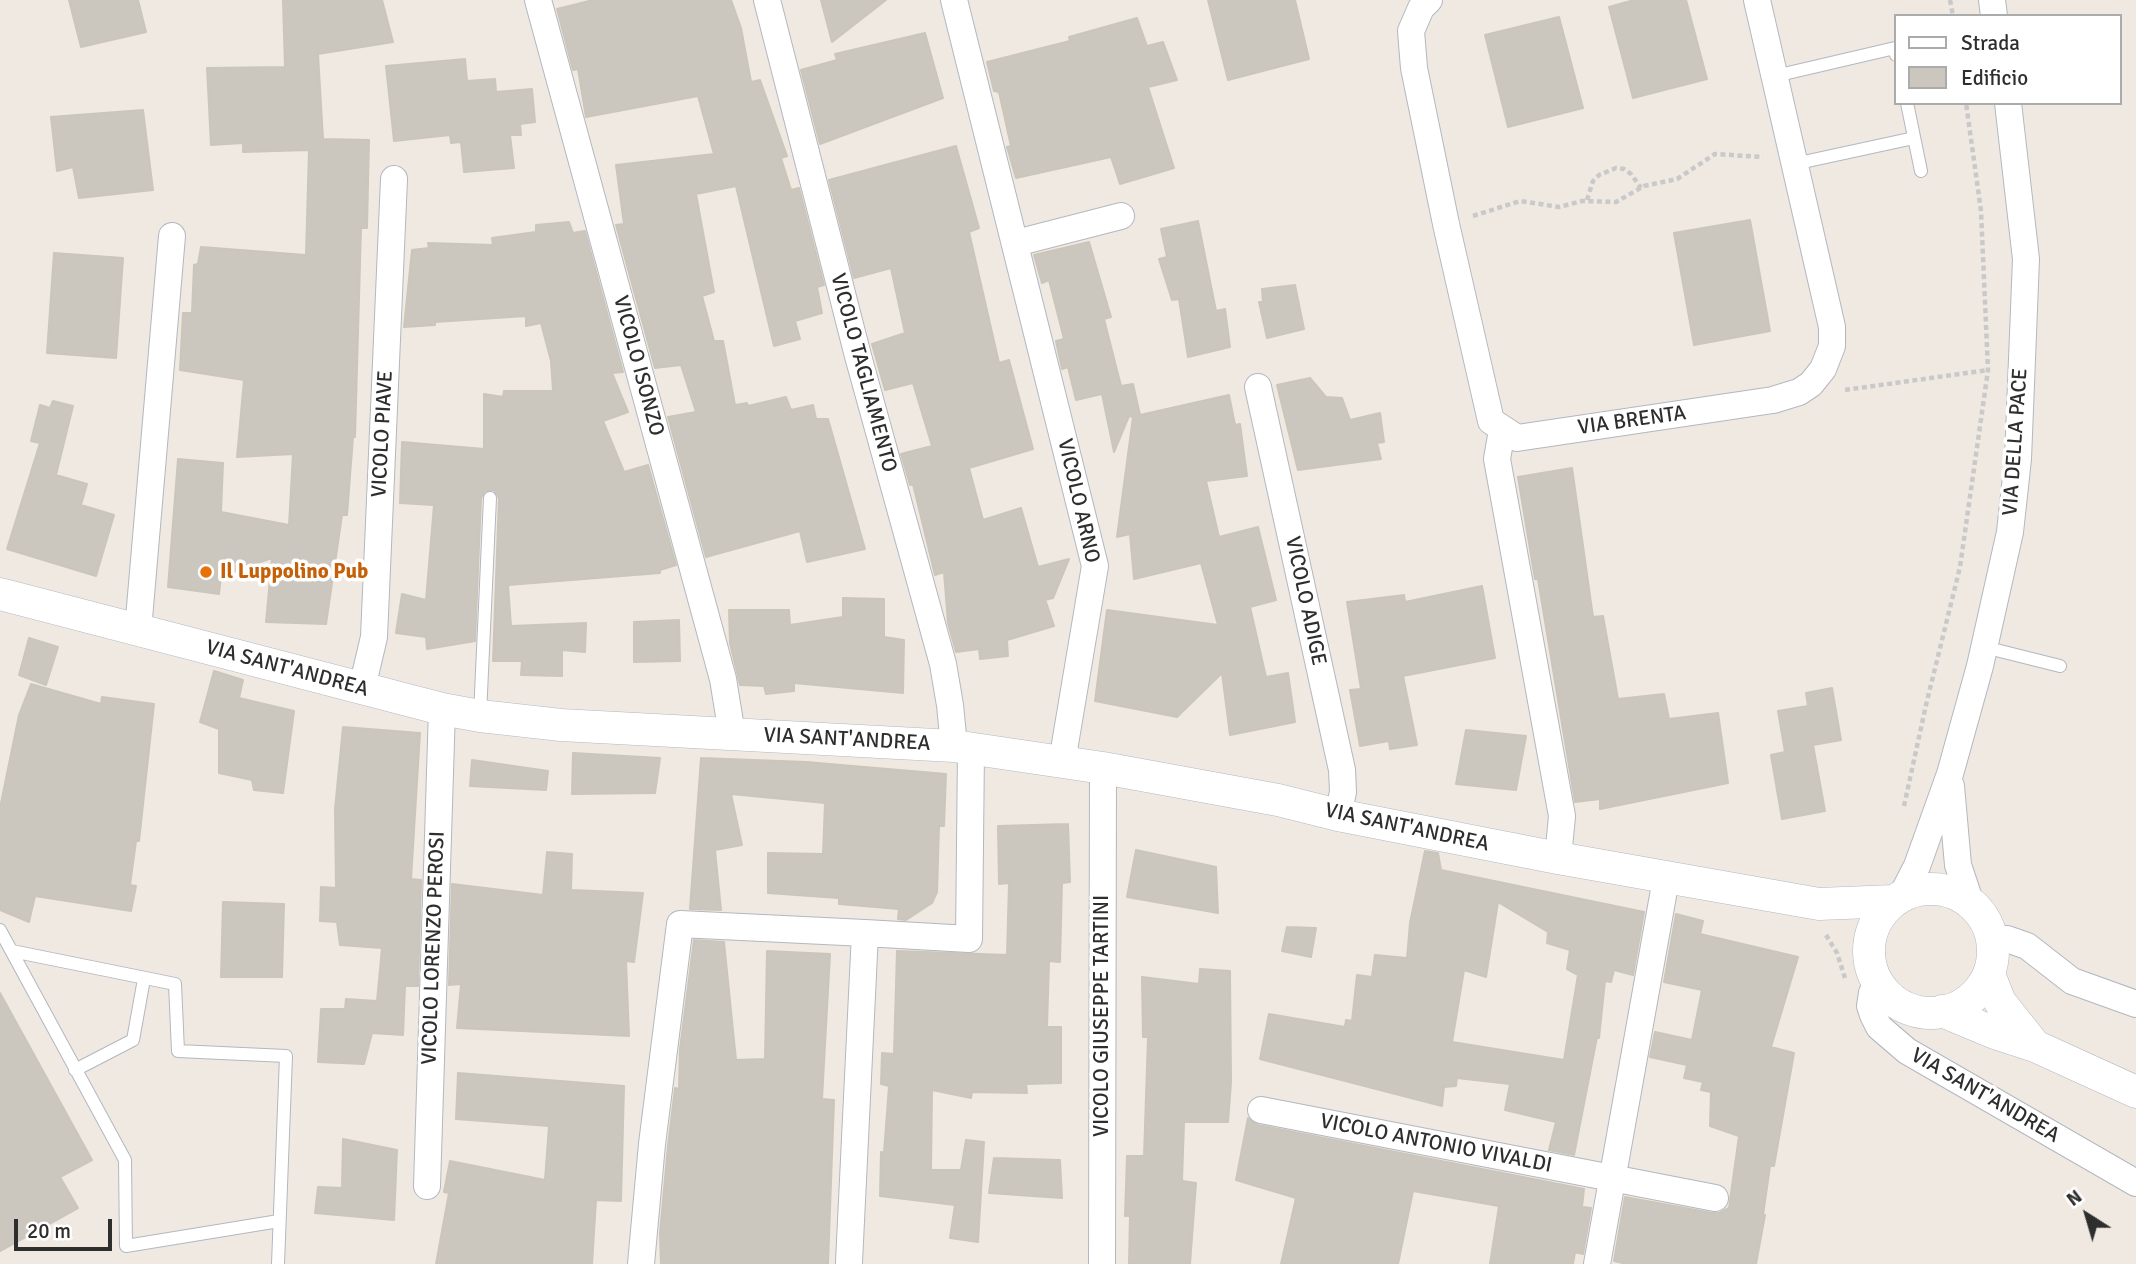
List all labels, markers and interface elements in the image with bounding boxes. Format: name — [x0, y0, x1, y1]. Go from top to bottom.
legend — [1895, 14, 2122, 105]
text: Strada — [1961, 30, 2020, 56]
text: Edificio — [1961, 65, 2028, 91]
street label: VICOLO TAGLIAMENTO — [824, 271, 902, 475]
street label: VICOLO ISONZO — [607, 293, 669, 439]
street label: VIA DELLA PACE — [1998, 367, 2034, 517]
street label: VICOLO PIAVE — [367, 370, 399, 498]
street label: VIA BRENTA — [1576, 401, 1688, 441]
street label: VICOLO ARNO — [1051, 436, 1105, 566]
street label: VICOLO ADIGE — [1279, 534, 1331, 668]
place label: Il Luppolino Pub — [220, 559, 368, 585]
marker: Il Luppolino Pub — [198, 564, 214, 580]
street label: VIA SANT'ANDREA — [203, 635, 371, 703]
street label: VIA SANT'ANDREA — [763, 723, 931, 757]
street label: VIA SANT'ANDREA — [1323, 798, 1491, 858]
street label: VICOLO LORENZO PEROSI — [417, 831, 451, 1065]
street label: VICOLO GIUSEPPE TARTINI — [1089, 895, 1115, 1137]
street label: VIA SANT'ANDREA — [1906, 1043, 2064, 1149]
street label: VICOLO ANTONIO VIVALDI — [1318, 1109, 1554, 1179]
north arrow — [2052, 1180, 2122, 1250]
text: N — [2062, 1185, 2087, 1212]
scale bar — [18, 1204, 116, 1248]
text: 20 m — [27, 1218, 71, 1244]

